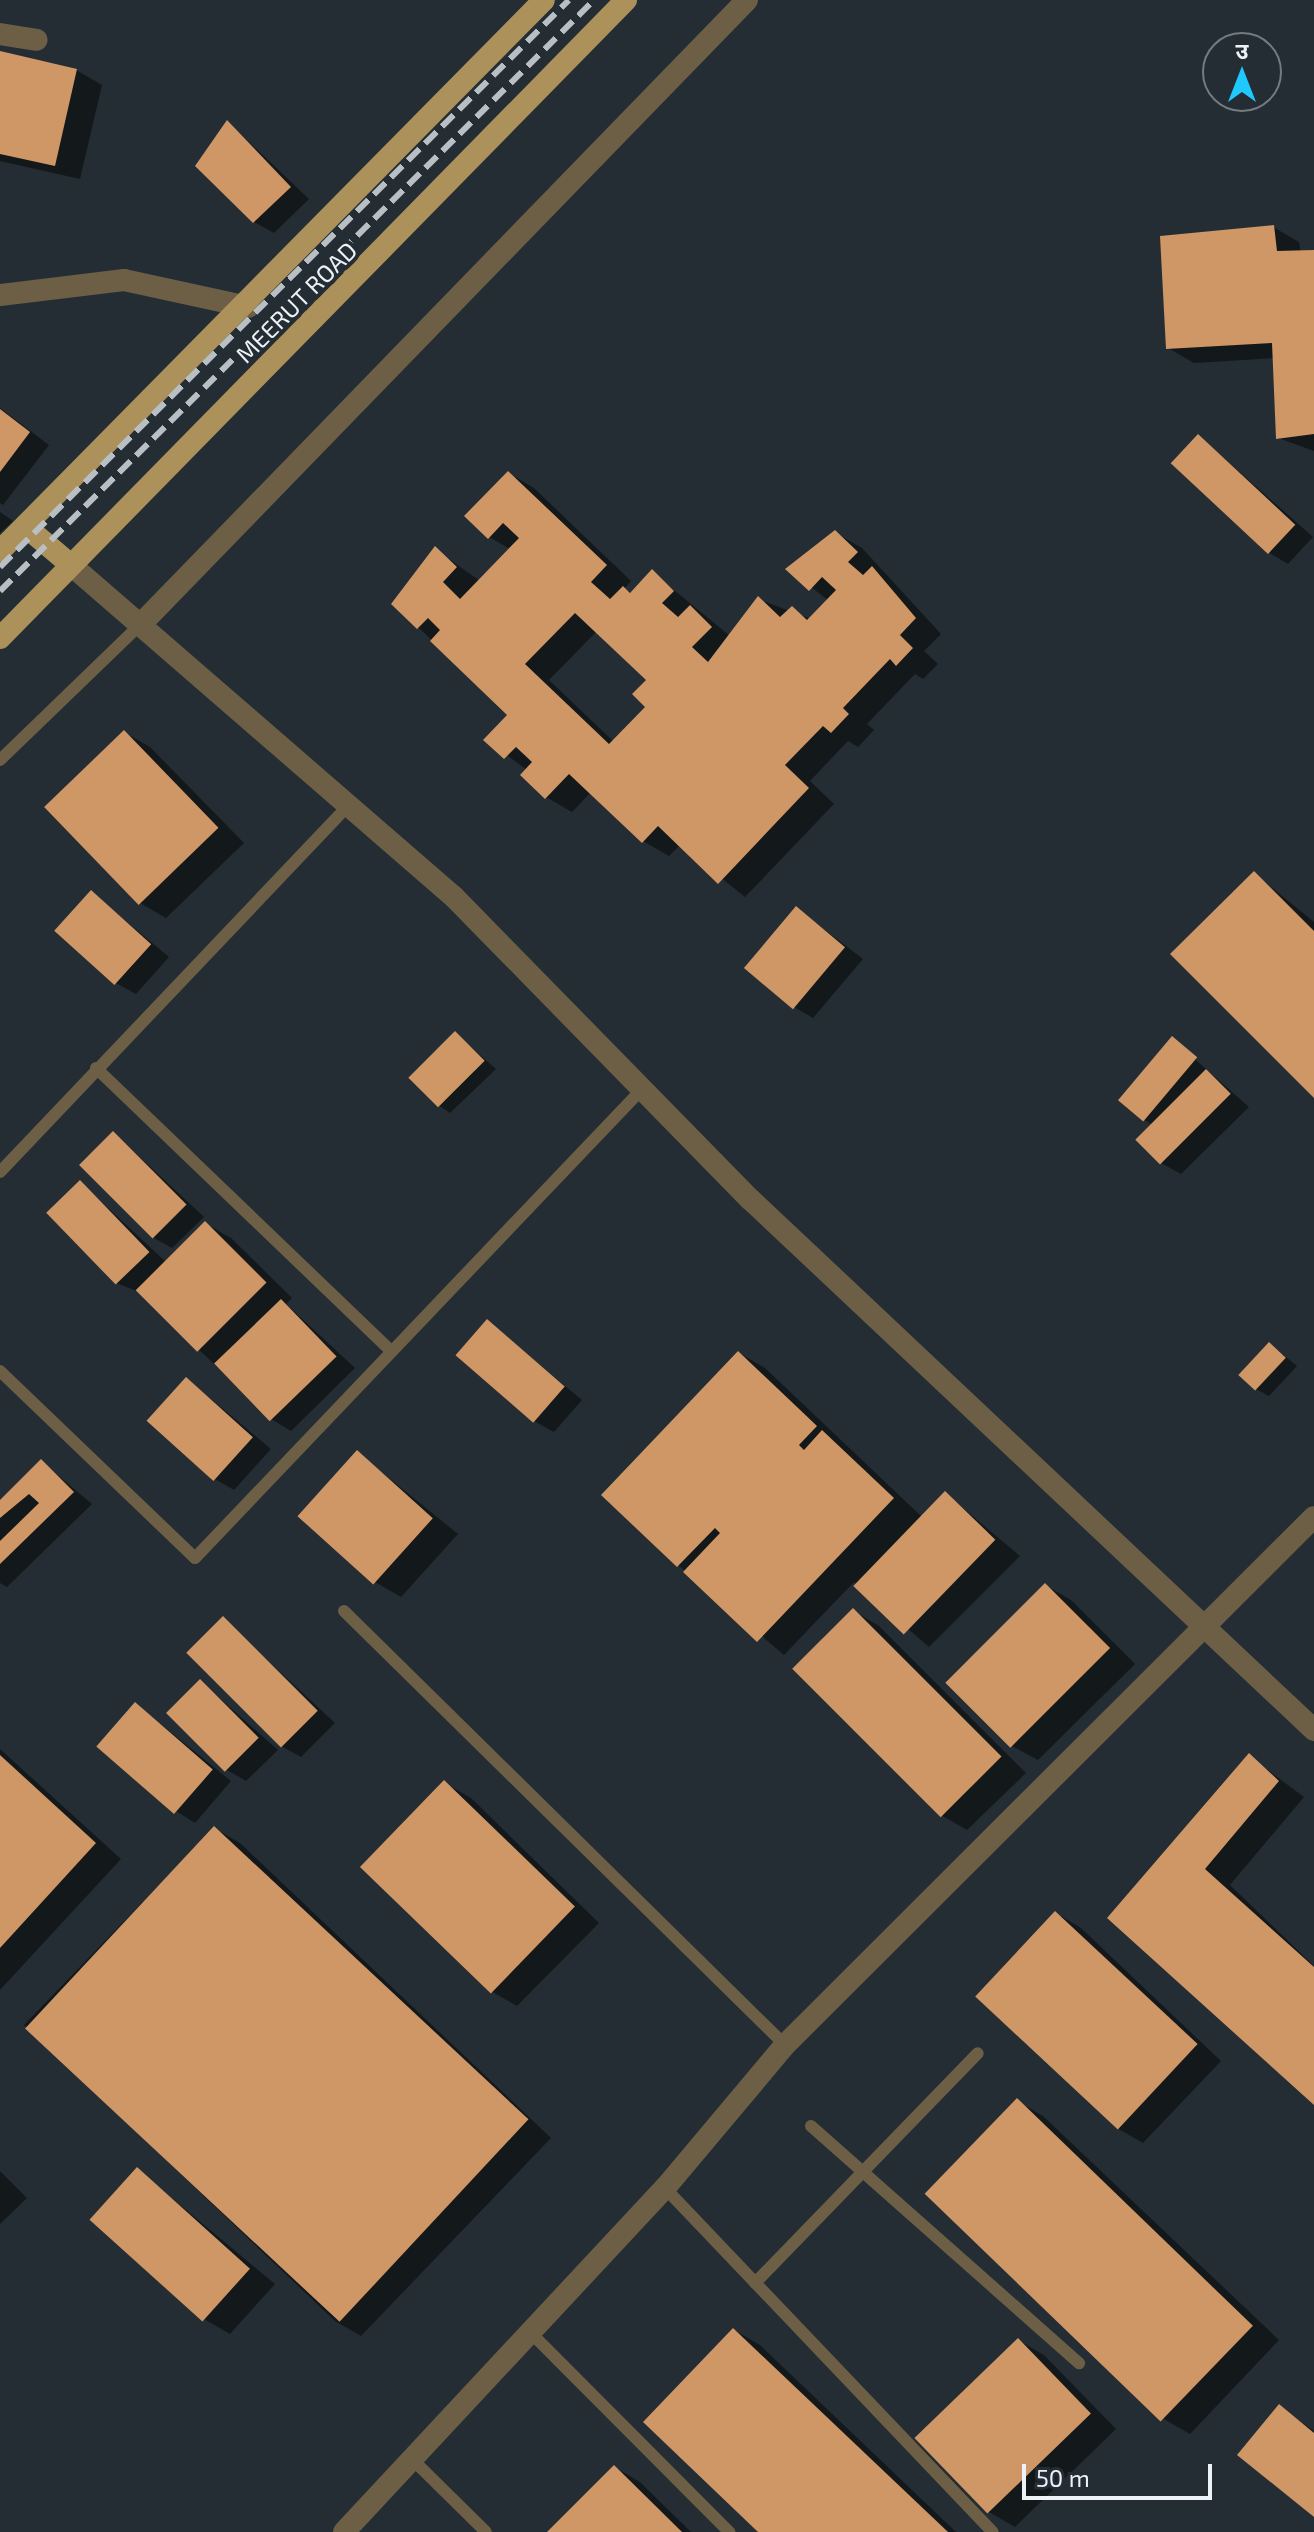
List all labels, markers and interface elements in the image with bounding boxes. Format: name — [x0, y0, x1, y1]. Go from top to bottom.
north arrow — [1202, 32, 1282, 112]
text: उ — [1236, 37, 1248, 63]
street label: MEERUT ROAD — [229, 235, 363, 369]
scale bar — [1026, 2448, 1216, 2498]
text: 50 m — [1036, 2463, 1090, 2492]

